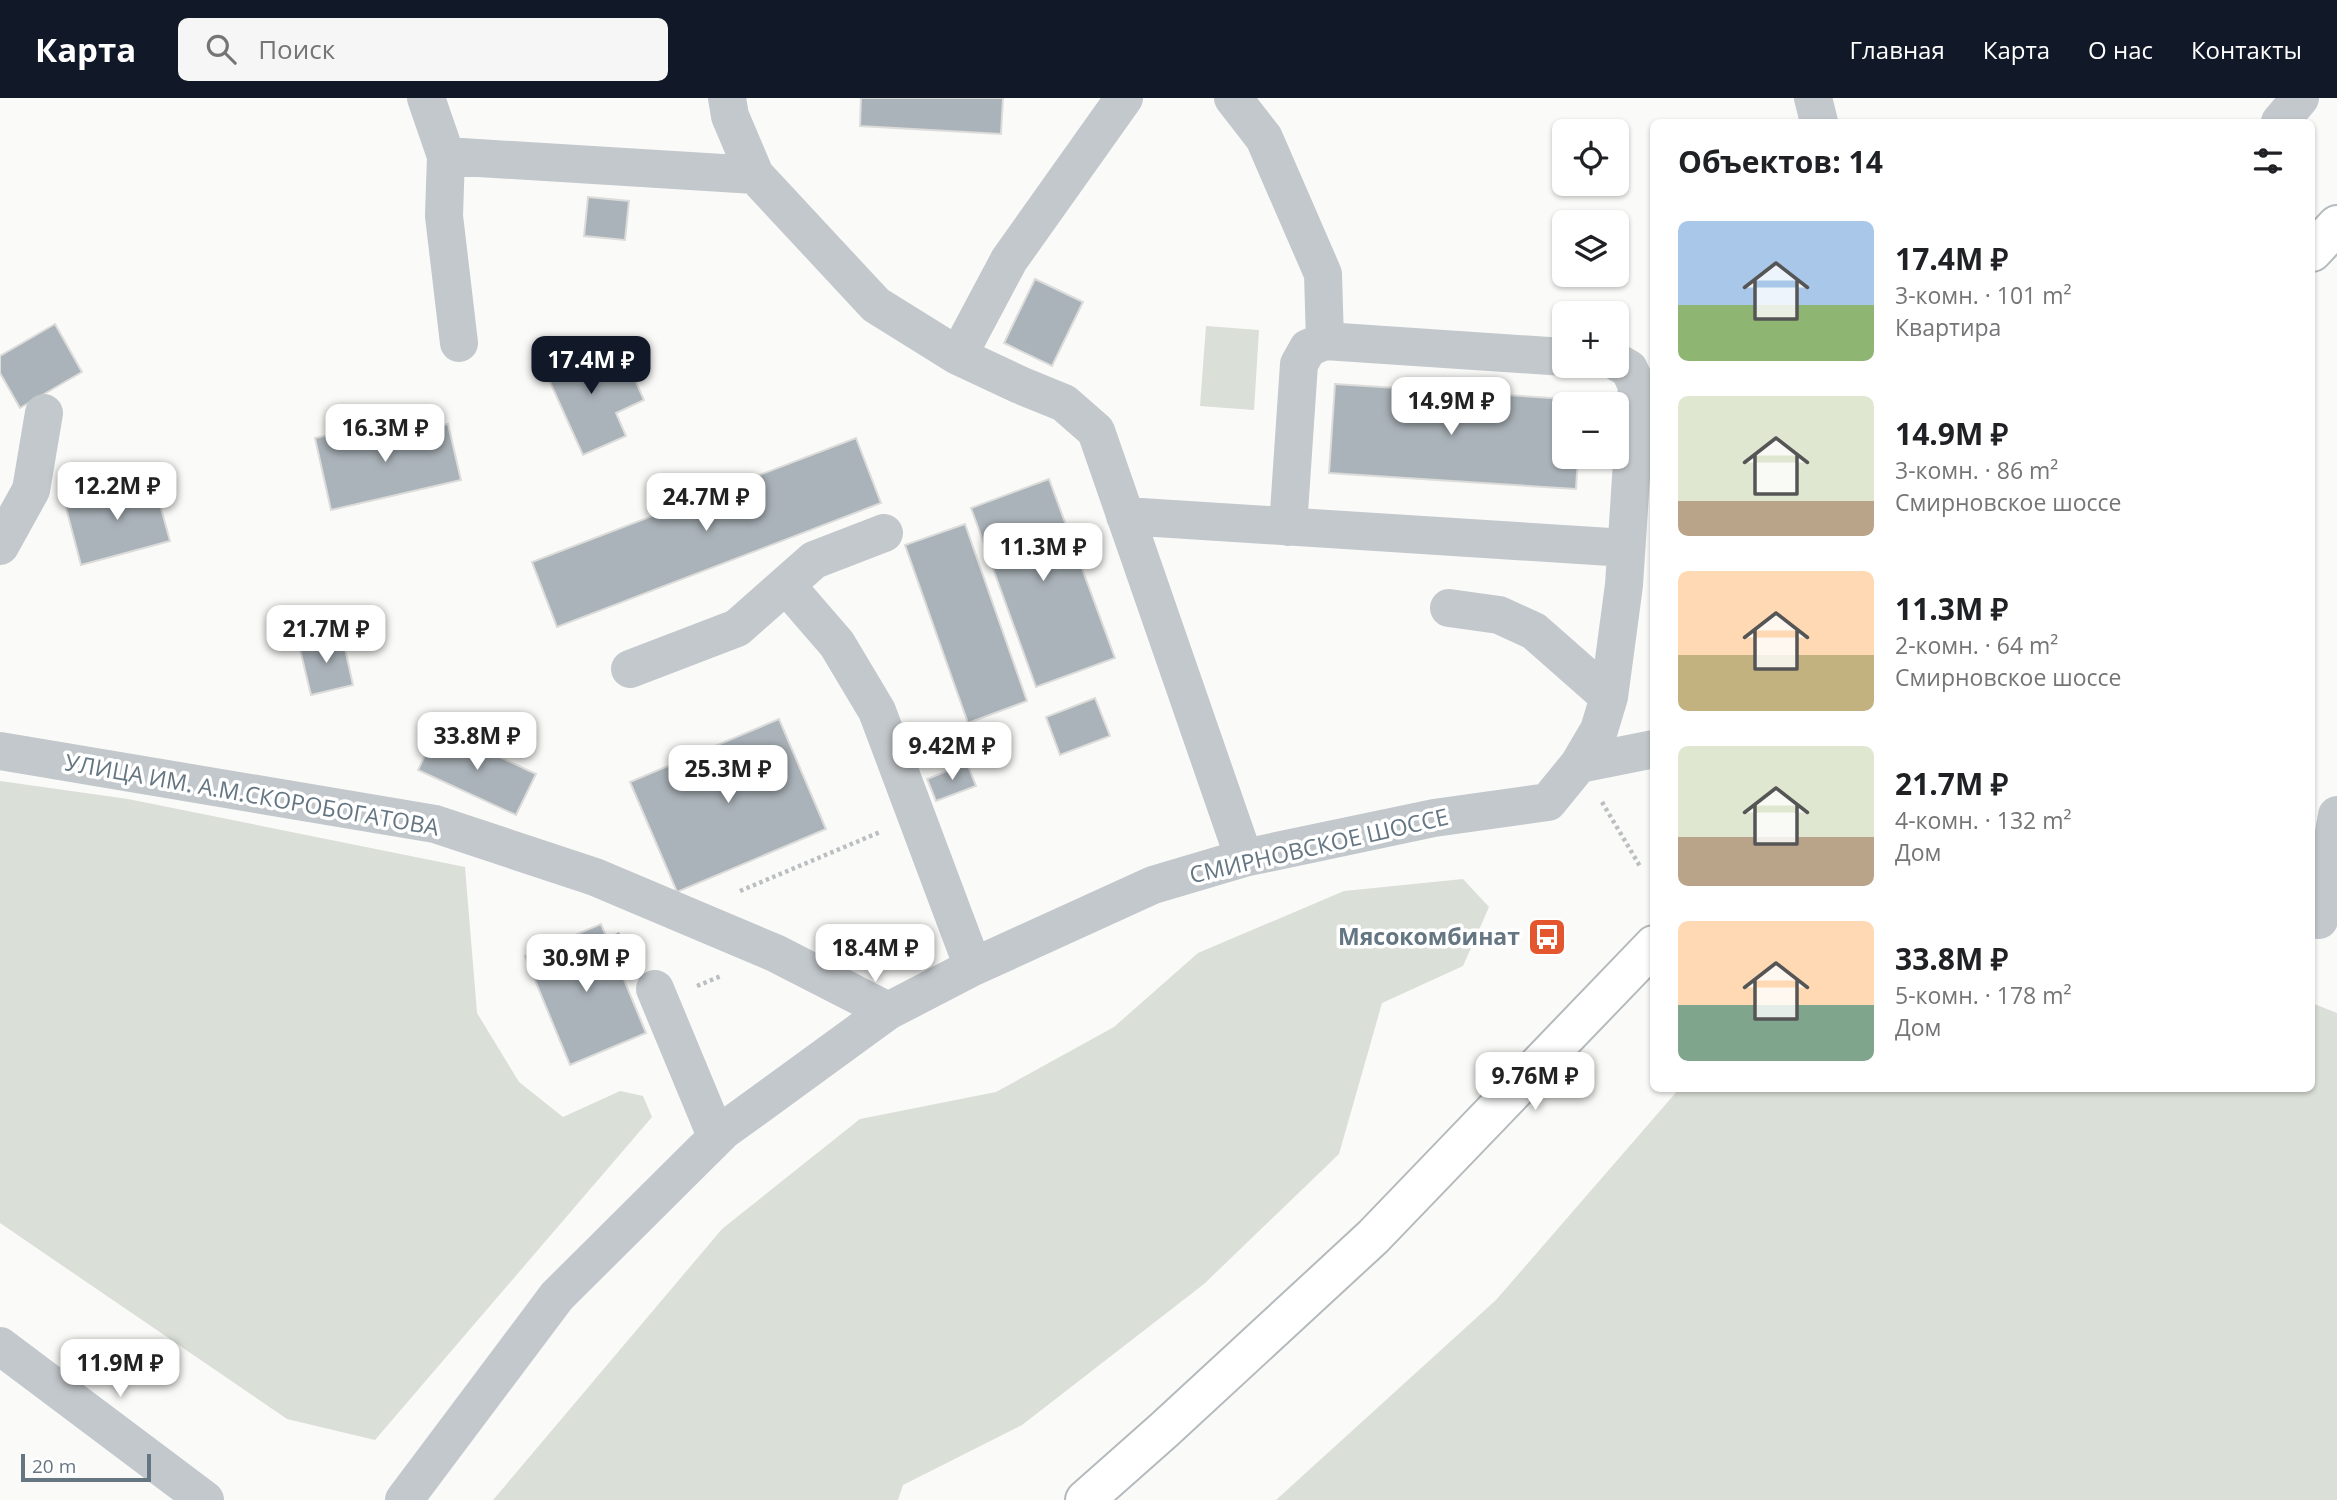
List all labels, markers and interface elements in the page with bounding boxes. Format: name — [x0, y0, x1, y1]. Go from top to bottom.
search box — [178, 18, 668, 81]
text: Карта — [35, 27, 136, 72]
icon: search — [202, 30, 240, 68]
text: Поиск — [258, 31, 335, 67]
text: Главная — [1850, 33, 1945, 66]
text: Карта — [1983, 33, 2050, 66]
text: О нас — [2088, 33, 2153, 66]
text: Контакты — [2191, 33, 2302, 66]
map controls — [1552, 119, 1629, 469]
button: locate — [1552, 119, 1629, 196]
text: Объектов: 14 — [1678, 141, 1883, 182]
icon: filters — [2249, 142, 2287, 180]
button: layers — [1552, 210, 1629, 287]
text: 17.4M ₽ — [1895, 238, 2009, 279]
icon: home — [1734, 249, 1818, 333]
text: 3-комн. · 101 m² — [1895, 279, 2071, 311]
button: + — [1552, 301, 1629, 378]
text: Квартира — [1895, 311, 2001, 343]
pin: 17.4M ₽ — [526, 336, 656, 396]
text: 17.4M ₽ — [547, 343, 635, 375]
pin: 14.9M ₽ — [1386, 378, 1516, 437]
text: 14.9M ₽ — [1407, 384, 1495, 416]
button: − — [1552, 392, 1629, 469]
pin: 16.3M ₽ — [320, 404, 450, 464]
text: 16.3M ₽ — [341, 411, 429, 443]
text: 14.9M ₽ — [1895, 413, 2009, 454]
icon: home — [1734, 424, 1818, 508]
text: 3-комн. · 86 m² — [1895, 454, 2058, 486]
pin: 12.2M ₽ — [52, 462, 182, 522]
text: 12.2M ₽ — [73, 469, 161, 501]
pin: 24.7M ₽ — [641, 474, 771, 533]
text: 24.7M ₽ — [662, 480, 750, 512]
text: Смирновское шоссе — [1895, 486, 2122, 518]
pin: 11.3M ₽ — [978, 524, 1108, 583]
text: 11.3M ₽ — [999, 530, 1087, 562]
text: 11.3M ₽ — [1895, 588, 2009, 629]
icon: home — [1734, 599, 1818, 683]
pin: 21.7M ₽ — [261, 606, 391, 665]
text: 21.7M ₽ — [282, 612, 370, 644]
text: 2-комн. · 64 m² — [1895, 629, 2058, 661]
text: Смирновское шоссе — [1895, 661, 2122, 693]
pin: 33.8M ₽ — [412, 712, 542, 772]
text: 33.8M ₽ — [433, 719, 521, 751]
pin: 9.42M ₽ — [887, 722, 1017, 782]
text: 9.42M ₽ — [908, 729, 996, 761]
street label: УЛИЦА ИМ. А.М.СКОРОБОГАТОВА — [63, 745, 442, 843]
pin: 25.3M ₽ — [663, 746, 793, 805]
text: 25.3M ₽ — [684, 752, 772, 784]
text: 21.7M ₽ — [1895, 763, 2009, 804]
icon: home — [1734, 774, 1818, 858]
street label: СМИРНОВСКОЕ ШОССЕ — [1186, 800, 1451, 890]
text: 4-комн. · 132 m² — [1895, 804, 2071, 836]
text: Дом — [1895, 836, 1941, 868]
bus stop icon: Мясокомбинат — [1526, 916, 1568, 958]
place label: Мясокомбинат — [1338, 920, 1520, 952]
pin: 18.4M ₽ — [810, 924, 940, 984]
text: 18.4M ₽ — [831, 931, 919, 963]
pin: 30.9M ₽ — [521, 934, 651, 994]
text: 33.8M ₽ — [1895, 938, 2009, 979]
text: 30.9M ₽ — [542, 941, 630, 973]
icon: home — [1734, 949, 1818, 1033]
text: 5-комн. · 178 m² — [1895, 979, 2071, 1011]
text: Дом — [1895, 1011, 1941, 1043]
pin: 9.76M ₽ — [1470, 1052, 1600, 1112]
text: 9.76M ₽ — [1491, 1059, 1579, 1091]
pin: 11.9M ₽ — [55, 1340, 185, 1399]
text: 11.9M ₽ — [76, 1346, 164, 1378]
scale bar — [21, 1451, 150, 1483]
text: 20 m — [32, 1453, 76, 1479]

